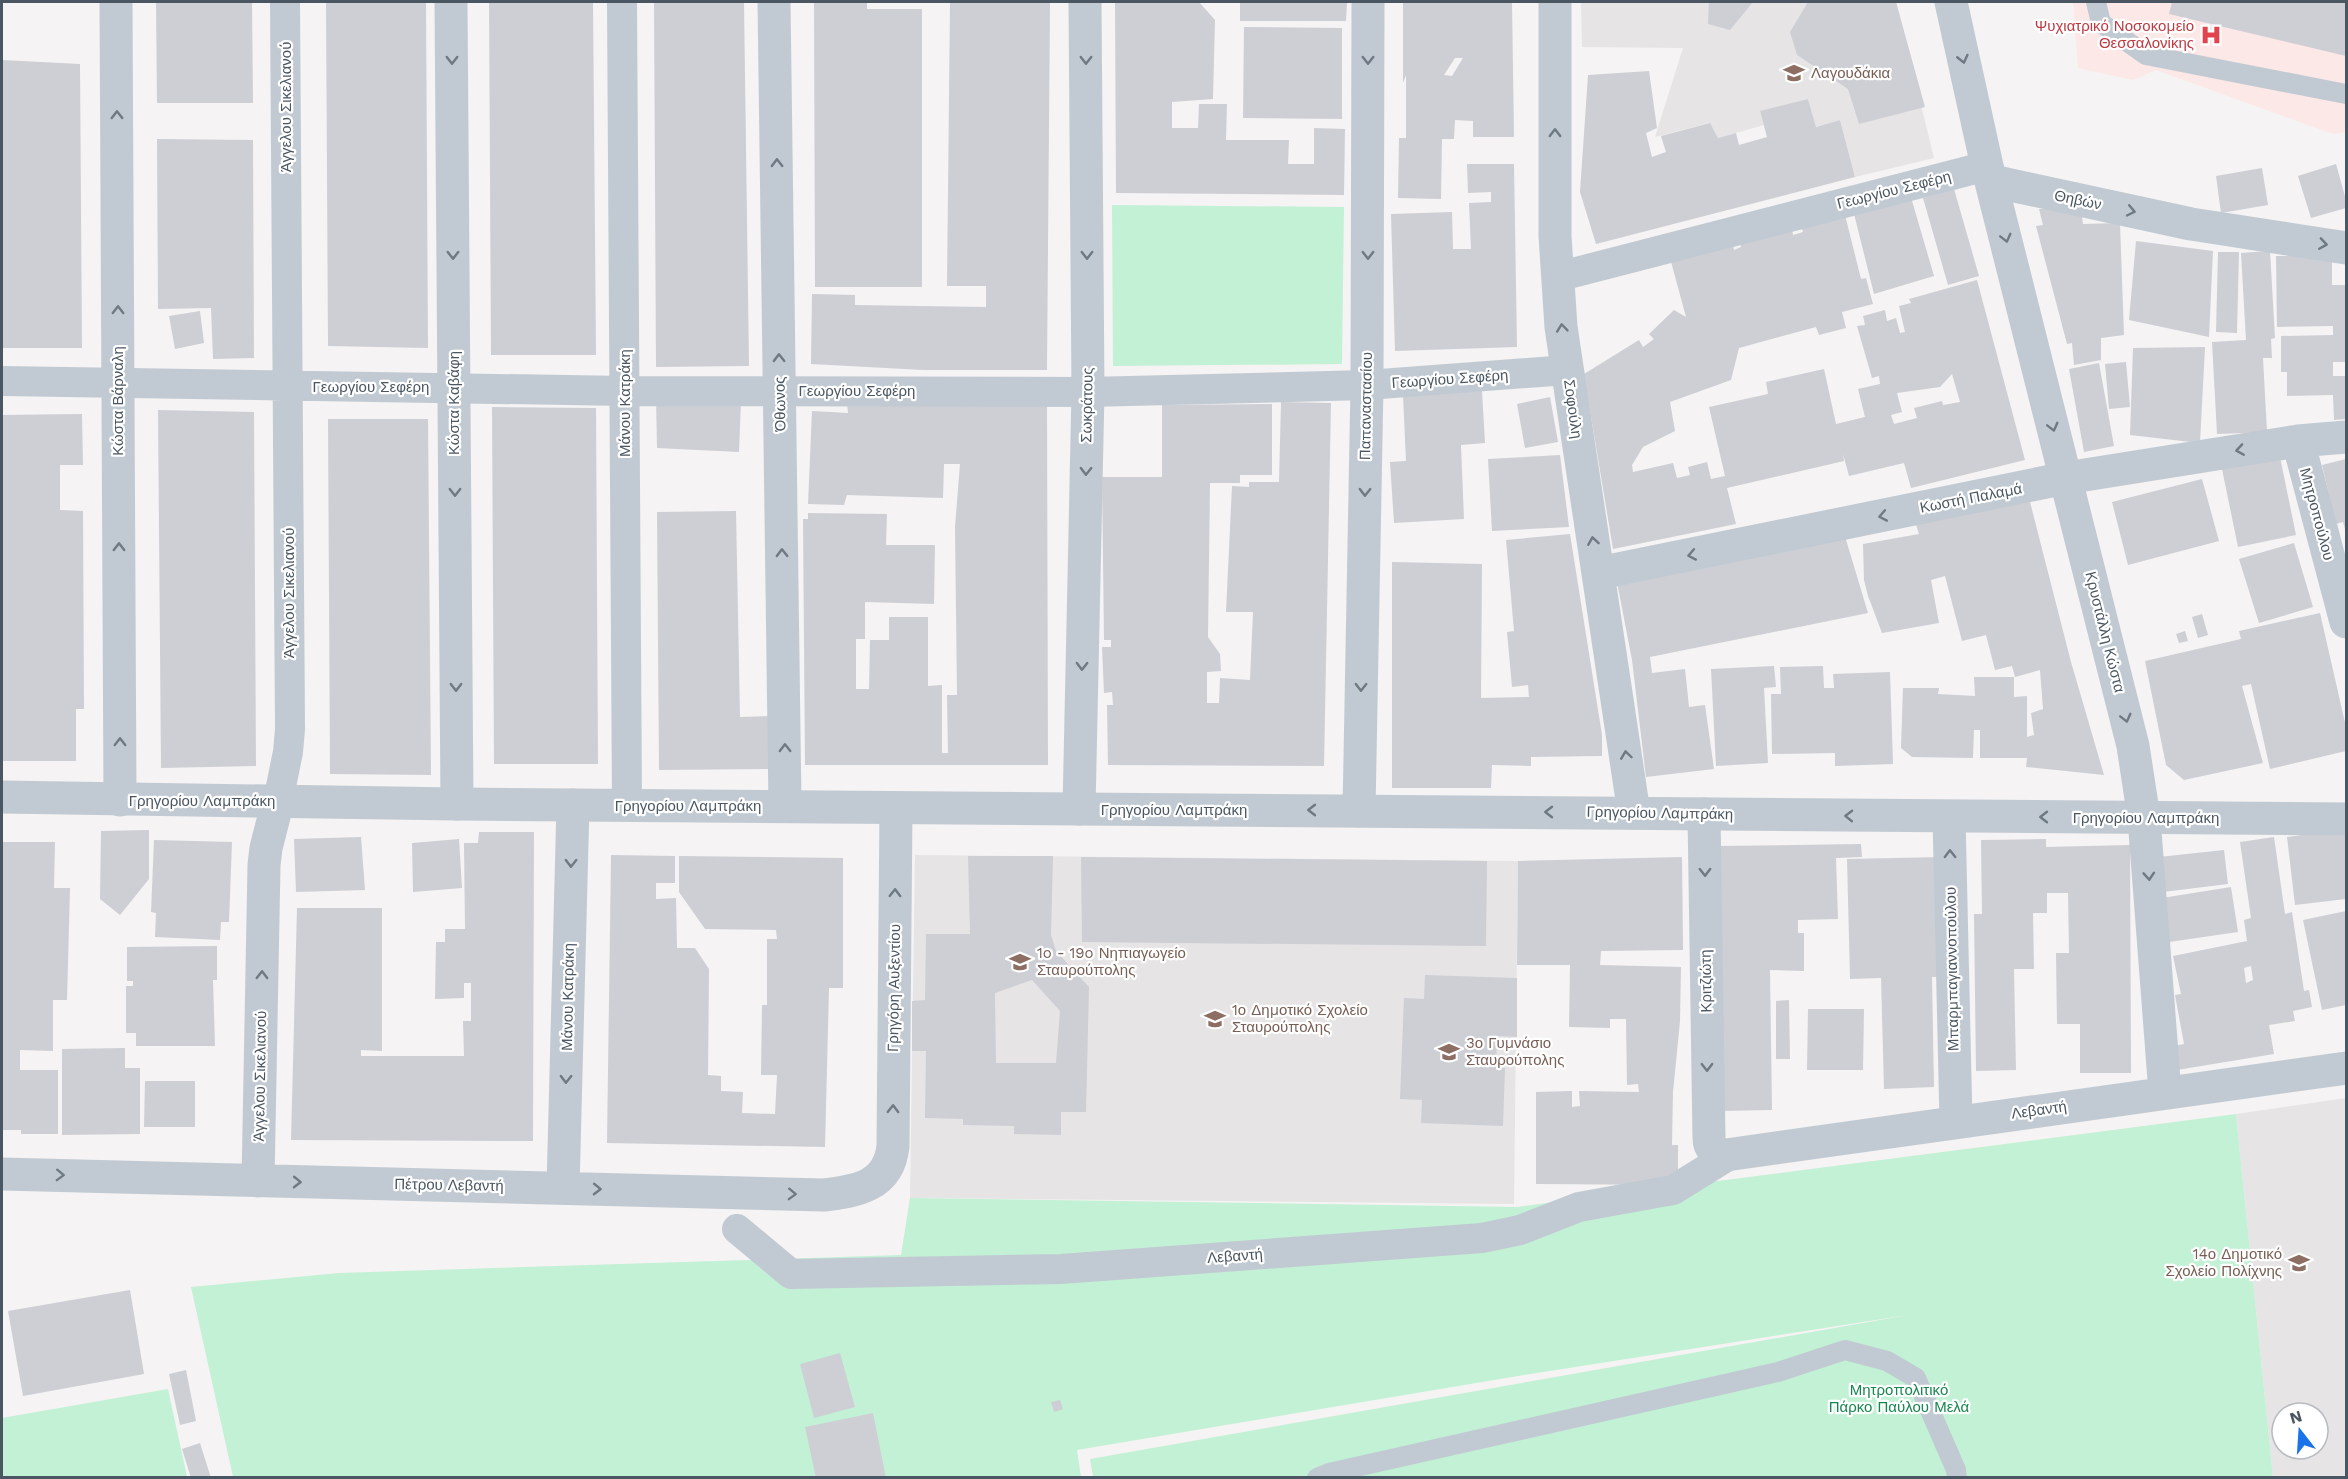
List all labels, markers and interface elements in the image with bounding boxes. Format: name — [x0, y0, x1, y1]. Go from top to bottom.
place label: Ψυχιατρικό Νοσοκομείο Θεσσαλονίκης — [2035, 17, 2194, 52]
hospital icon: Ψυχιατρικό Νοσοκομείο Θεσσαλονίκης — [2199, 23, 2223, 47]
street label: Άγγελου Σικελιανού — [277, 42, 295, 172]
one-way arrow — [1956, 53, 1969, 63]
one-way arrow — [446, 55, 458, 64]
one-way arrow — [1080, 55, 1092, 64]
one-way arrow — [1362, 55, 1374, 64]
school or university icon: Λαγουδάκια — [1782, 61, 1806, 85]
place label: Λαγουδάκια — [1811, 64, 1891, 82]
one-way arrow — [111, 110, 123, 119]
one-way arrow — [1549, 129, 1561, 138]
one-way arrow — [770, 158, 783, 167]
street label: Γεωργίου Σεφέρη — [1835, 167, 1953, 213]
street label: Θηβών — [2053, 186, 2103, 214]
one-way arrow — [2125, 204, 2135, 217]
one-way arrow — [1998, 232, 2011, 242]
one-way arrow — [2318, 237, 2328, 249]
one-way arrow — [447, 250, 459, 259]
one-way arrow — [1081, 250, 1093, 259]
one-way arrow — [1362, 250, 1374, 259]
one-way arrow — [111, 305, 124, 314]
one-way arrow — [1556, 323, 1569, 332]
street label: Κώστα Βάρναλη — [109, 346, 127, 456]
street label: Μάνου Κατράκη — [616, 349, 634, 457]
street label: Κώστα Καβάφη — [445, 351, 463, 455]
street label: Παπαναστασίου — [1356, 352, 1376, 460]
one-way arrow — [773, 353, 786, 362]
street label: Γεωργίου Σεφέρη — [1391, 366, 1509, 392]
street label: Σωκράτους — [1077, 367, 1097, 443]
street label: Όθωνος — [771, 376, 789, 433]
street label: Γεωργίου Σεφέρη — [313, 378, 429, 396]
street label: Σοφούλη — [1560, 378, 1586, 440]
street label: Γεωργίου Σεφέρη — [799, 382, 915, 400]
one-way arrow — [2046, 422, 2059, 432]
one-way arrow — [2235, 443, 2245, 456]
one-way arrow — [1080, 466, 1092, 475]
street label: Μητροπούλου — [2296, 466, 2338, 562]
street label: Κωστή Παλαμά — [1918, 479, 2024, 517]
one-way arrow — [449, 487, 461, 496]
one-way arrow — [1359, 487, 1371, 496]
one-way arrow — [1878, 509, 1888, 522]
street label: Άγγελου Σικελιανού — [280, 528, 298, 658]
one-way arrow — [1588, 537, 1600, 546]
one-way arrow — [113, 542, 125, 551]
one-way arrow — [1687, 547, 1697, 560]
one-way arrow — [776, 548, 788, 557]
street label: Κρυστάλλη Κώστα — [2081, 570, 2129, 695]
one-way arrow — [1076, 661, 1088, 670]
one-way arrow — [450, 682, 462, 691]
one-way arrow — [1355, 682, 1367, 691]
one-way arrow — [2119, 713, 2132, 723]
one-way arrow — [114, 737, 126, 746]
one-way arrow — [779, 743, 791, 752]
one-way arrow — [1620, 750, 1632, 760]
street label: Γρηγορίου Λαμπράκη — [129, 792, 275, 810]
street label: Γρηγορίου Λαμπράκη — [615, 797, 761, 815]
street label: Γρηγορίου Λαμπράκη — [1101, 801, 1247, 819]
street label: Γρηγορίου Λαμπράκη — [1587, 803, 1733, 823]
one-way arrow — [1307, 804, 1316, 816]
one-way arrow — [1544, 806, 1553, 818]
street label: Γρηγορίου Λαμπράκη — [2073, 809, 2219, 827]
one-way arrow — [1844, 810, 1853, 822]
one-way arrow — [2039, 811, 2048, 823]
one-way arrow — [1943, 849, 1956, 858]
one-way arrow — [565, 859, 578, 868]
one-way arrow — [1698, 868, 1711, 877]
one-way arrow — [2142, 872, 2155, 881]
street label: Μπαρμπαγιαννοπούλου — [1942, 887, 1962, 1051]
one-way arrow — [889, 889, 901, 898]
street label: Γρηγόρη Αυξεντίου — [884, 924, 904, 1052]
street label: Μάνου Κατράκη — [558, 943, 578, 1051]
place label: 1o - 19o Νηπιαγωγείο Σταυρούπολης — [1037, 944, 1186, 979]
street label: Κριτζιώτη — [1696, 949, 1716, 1013]
school or university icon: 1o - 19o Νηπιαγωγείο Σταυρούπολης — [1008, 950, 1032, 974]
one-way arrow — [256, 971, 268, 980]
place label: 1ο Δημοτικό Σχολείο Σταυρούπολης — [1232, 1001, 1368, 1036]
school or university icon: 1ο Δημοτικό Σχολείο Σταυρούπολης — [1203, 1007, 1227, 1031]
street label: Άγγελου Σικελιανού — [250, 1010, 270, 1142]
place label: 3ο Γυμνάσιο Σταυρούπολης — [1466, 1034, 1564, 1069]
school or university icon: 3ο Γυμνάσιο Σταυρούπολης — [1437, 1040, 1461, 1064]
one-way arrow — [1701, 1063, 1714, 1072]
one-way arrow — [560, 1075, 572, 1084]
street label: Λεβαντή — [2010, 1097, 2068, 1123]
one-way arrow — [887, 1105, 899, 1114]
one-way arrow — [55, 1169, 64, 1182]
one-way arrow — [292, 1175, 301, 1188]
street label: Πέτρου Λεβαντή — [394, 1175, 504, 1195]
one-way arrow — [592, 1183, 601, 1195]
one-way arrow — [787, 1188, 796, 1200]
street label: Λεβαντή — [1207, 1245, 1263, 1267]
place label: 14ο Δημοτικό Σχολείο Πολίχνης — [2166, 1245, 2282, 1280]
school or university icon: 14ο Δημοτικό Σχολείο Πολίχνης — [2287, 1251, 2311, 1275]
park label: Μητροπολιτικό Πάρκο Παύλου Μελά — [1829, 1381, 1970, 1416]
north arrow — [2270, 1401, 2330, 1461]
text: N — [2287, 1406, 2304, 1428]

